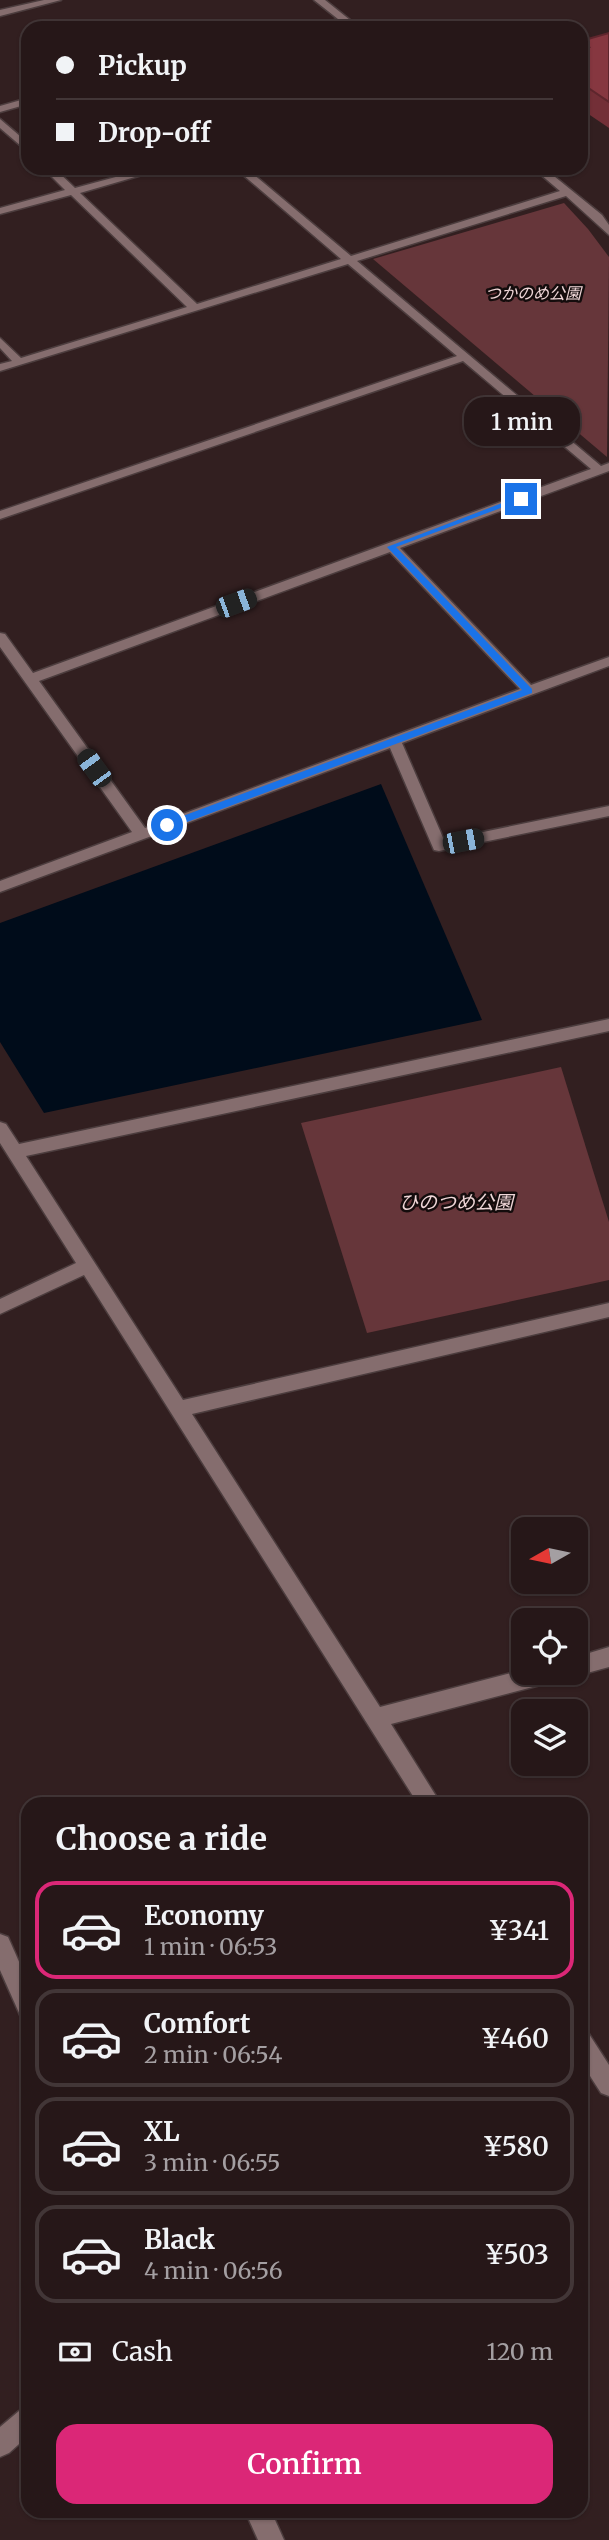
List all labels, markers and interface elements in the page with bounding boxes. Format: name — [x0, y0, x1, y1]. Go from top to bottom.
text: Pickup — [98, 49, 187, 82]
text: Drop-off — [98, 116, 211, 149]
park label: つかのめ公園 — [485, 283, 583, 303]
callout: 1 min — [463, 398, 579, 447]
text: 1 min — [491, 407, 553, 436]
route end — [505, 483, 537, 515]
car — [213, 586, 260, 620]
car — [74, 745, 115, 791]
route start — [151, 809, 183, 841]
car — [441, 827, 486, 855]
park label: ひのつめ公園 — [399, 1190, 516, 1214]
north arrow — [511, 1517, 588, 1594]
map controls — [511, 1517, 588, 1776]
button: locate — [511, 1608, 588, 1685]
button: layers — [511, 1699, 588, 1776]
text: Choose a ride — [56, 1819, 267, 1859]
icon: car — [60, 1899, 123, 1962]
text: Economy — [144, 1899, 264, 1932]
text: ¥341 — [489, 1914, 549, 1947]
text: 1 min · 06:53 — [144, 1932, 277, 1961]
icon: car — [60, 2007, 123, 2070]
text: Comfort — [144, 2007, 250, 2040]
text: ¥460 — [481, 2022, 549, 2055]
text: 2 min · 06:54 — [144, 2040, 282, 2069]
icon: car — [60, 2115, 123, 2178]
text: XL — [144, 2115, 180, 2148]
text: ¥580 — [483, 2130, 549, 2163]
text: 3 min · 06:55 — [144, 2148, 280, 2177]
icon: car — [60, 2223, 123, 2286]
text: Black — [144, 2223, 215, 2256]
text: ¥503 — [484, 2238, 549, 2271]
text: 4 min · 06:56 — [144, 2256, 283, 2285]
icon: cash — [56, 2333, 94, 2371]
text: Cash — [112, 2335, 173, 2368]
text: 120 m — [487, 2337, 553, 2366]
button: Confirm — [56, 2424, 553, 2504]

